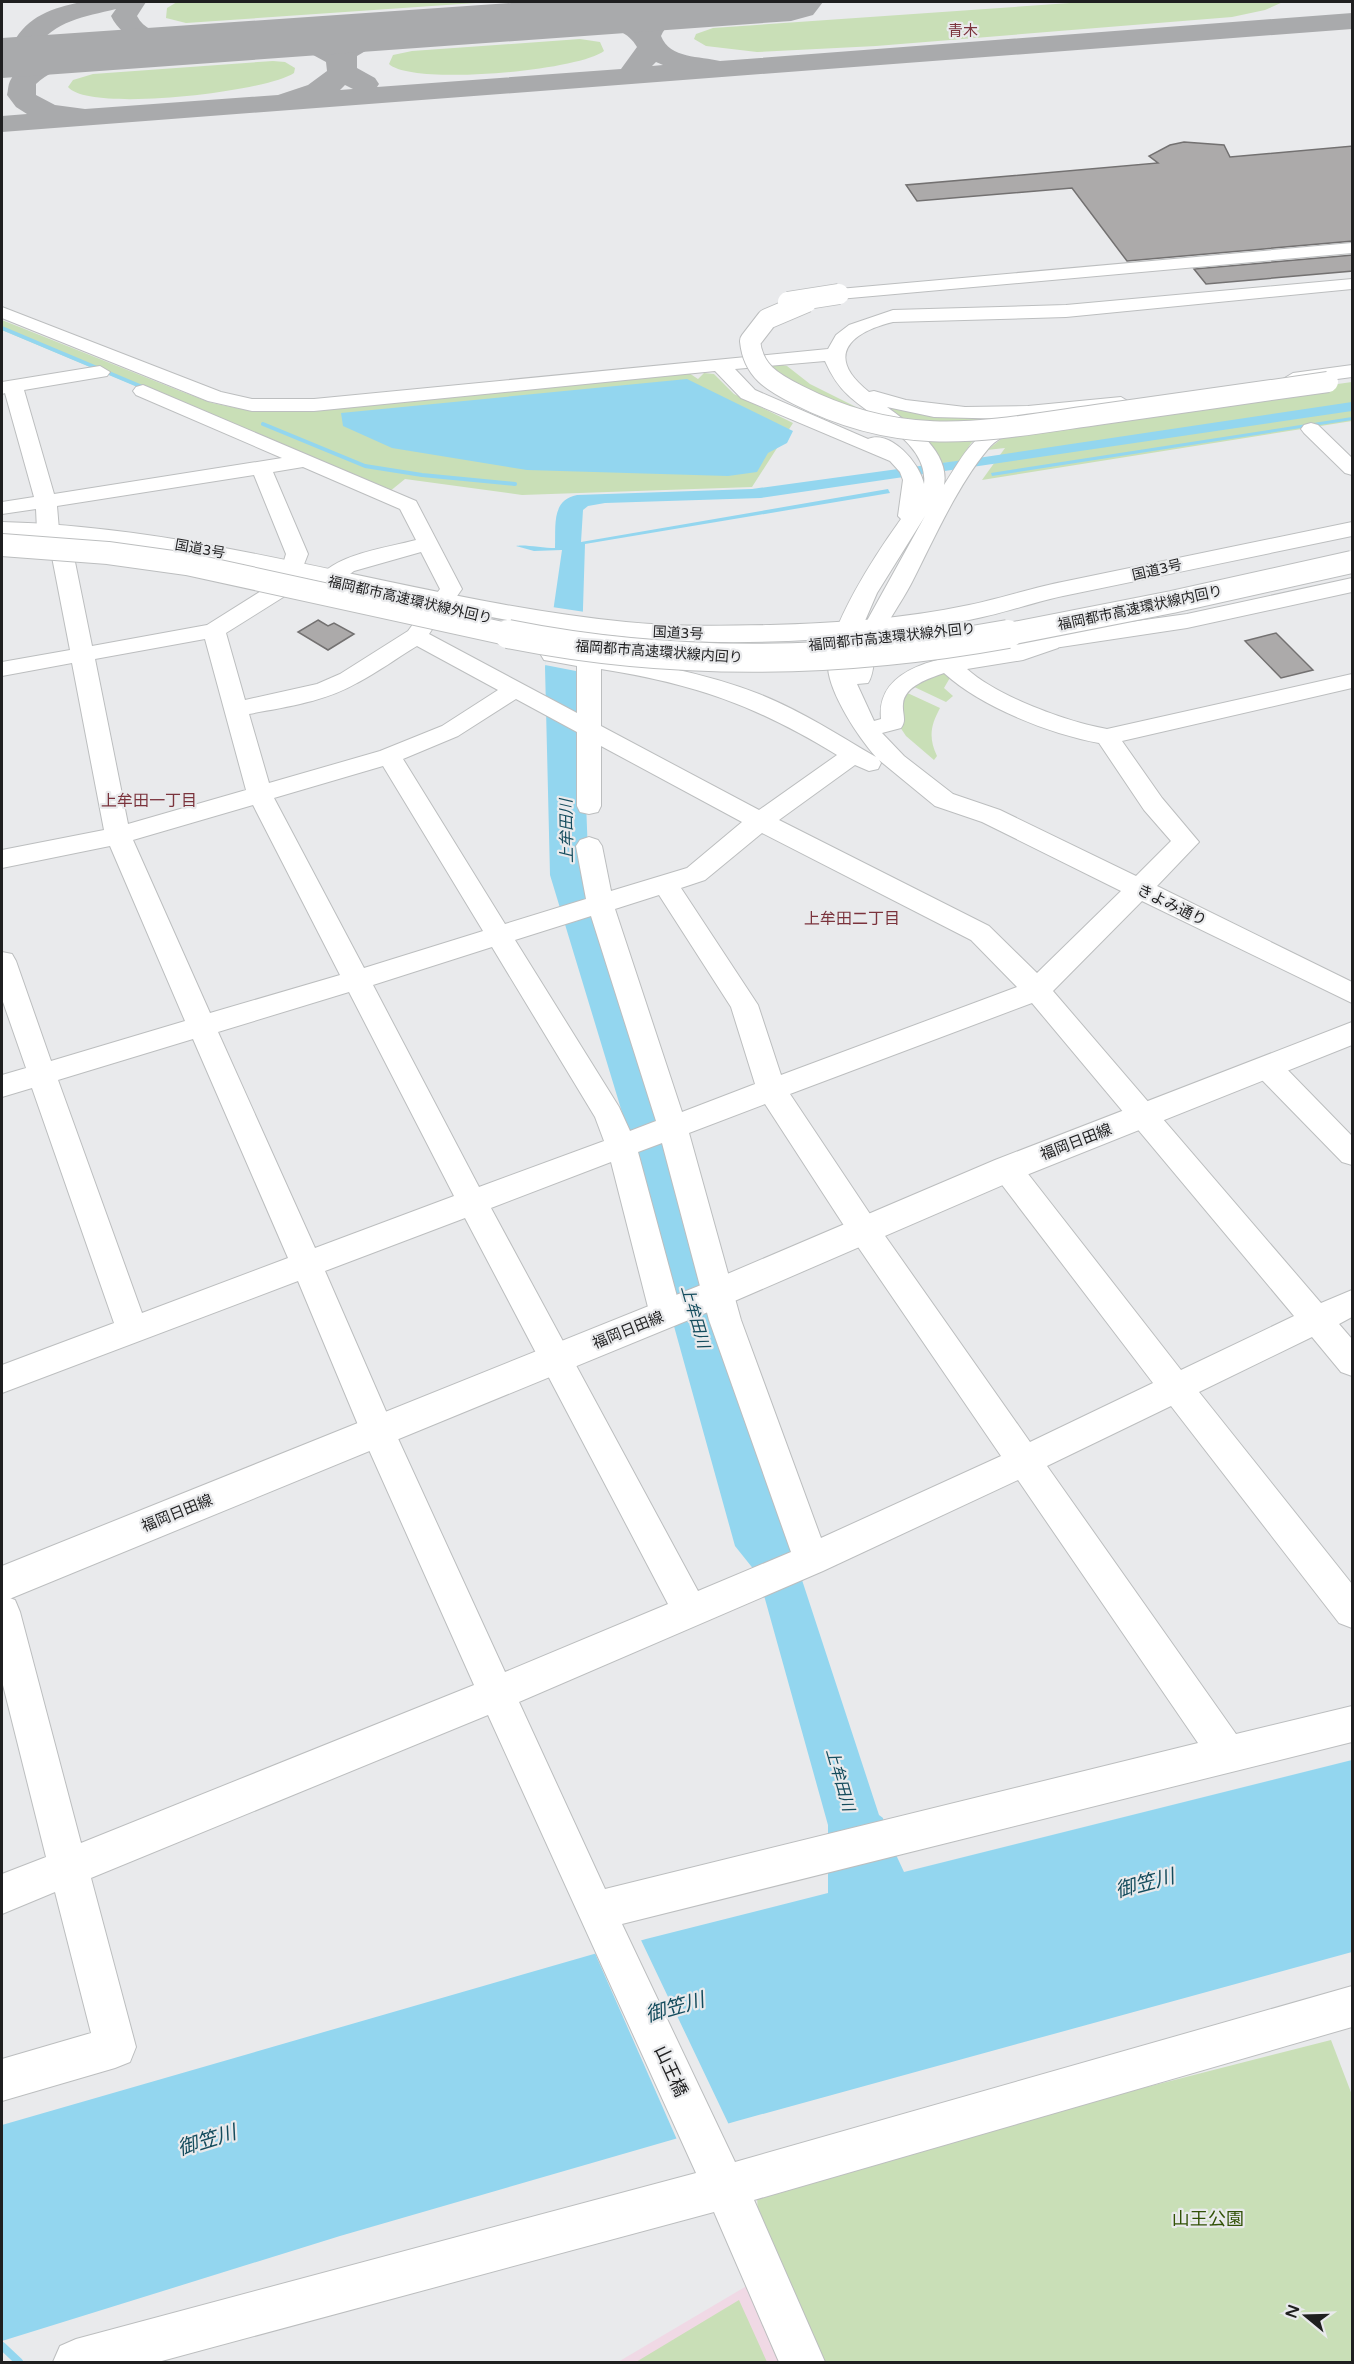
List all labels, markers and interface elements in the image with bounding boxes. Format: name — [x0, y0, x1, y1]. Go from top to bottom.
district label: 青木 — [948, 22, 978, 40]
street label: 国道3号 — [174, 536, 226, 562]
street label: 国道3号 — [1130, 556, 1184, 584]
street label: 福岡都市高速環状線外回り — [326, 573, 494, 627]
street label: 福岡都市高速環状線内回り — [1056, 582, 1224, 634]
street label: 福岡都市高速環状線外回り — [808, 620, 976, 654]
street label: 国道3号 — [652, 623, 704, 643]
street label: 福岡都市高速環状線内回り — [575, 638, 743, 666]
district label: 上牟田一丁目 — [101, 791, 197, 811]
water label: 上牟田川 — [556, 797, 578, 863]
street label: きよみ通り — [1134, 880, 1210, 930]
district label: 上牟田二丁目 — [804, 909, 900, 929]
street label: 福岡日田線 — [1038, 1120, 1114, 1164]
water label: 上牟田川 — [677, 1283, 714, 1352]
street label: 福岡日田線 — [590, 1308, 666, 1352]
street label: 福岡日田線 — [139, 1491, 215, 1535]
water label: 上牟田川 — [822, 1746, 859, 1815]
water label: 御笠川 — [1113, 1864, 1179, 1903]
water label: 御笠川 — [643, 1988, 709, 2028]
street label: 山王橋 — [650, 2042, 692, 2100]
water label: 御笠川 — [175, 2120, 241, 2161]
park label: 山王公園 — [1172, 2208, 1244, 2230]
north arrow — [1276, 2286, 1336, 2346]
text: N — [1281, 2302, 1304, 2321]

